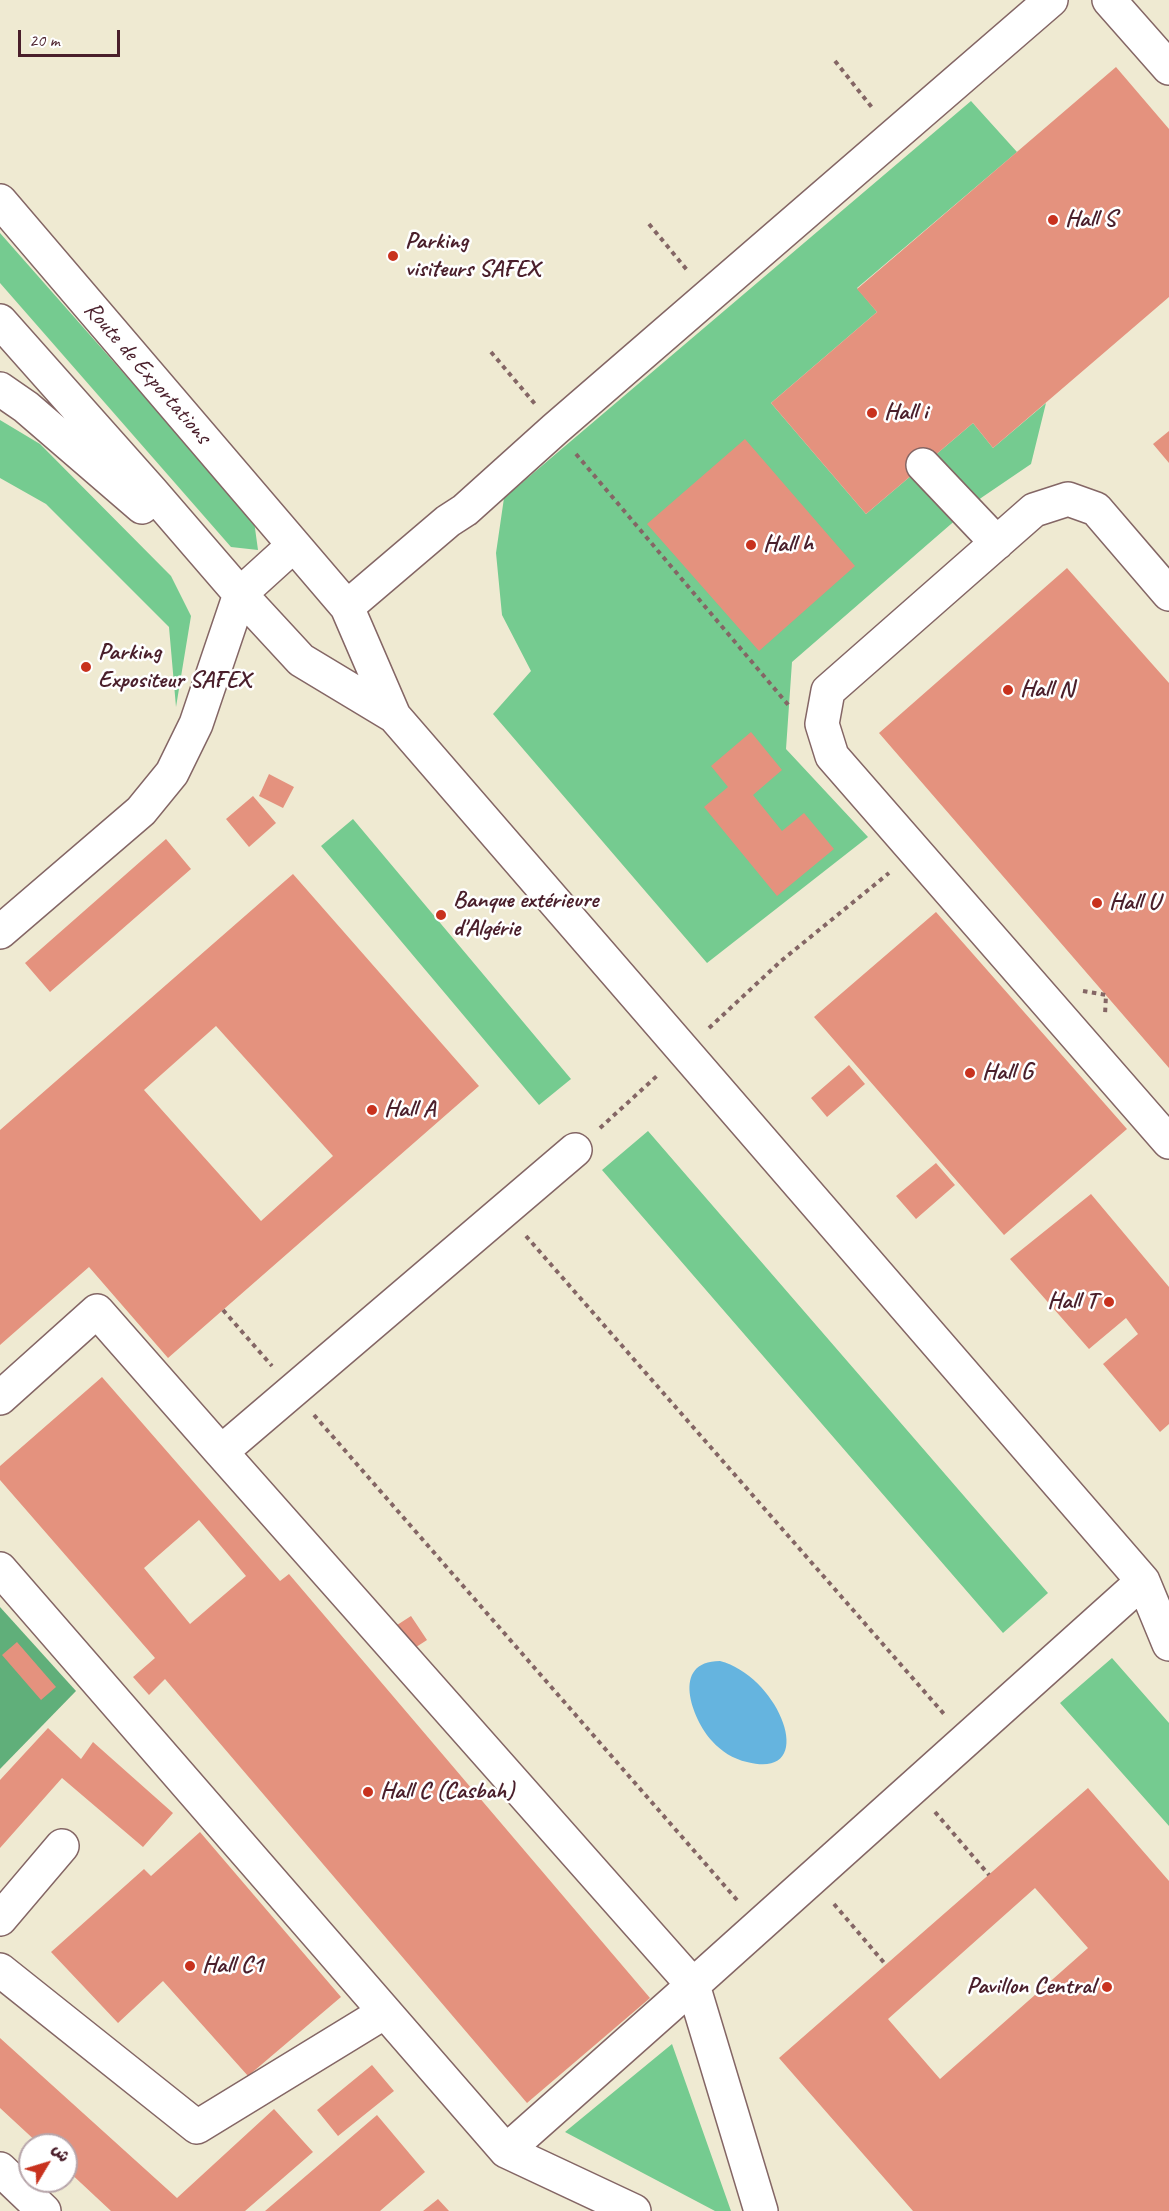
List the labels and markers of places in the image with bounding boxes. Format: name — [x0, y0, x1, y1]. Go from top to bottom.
place label: Hall S — [1065, 206, 1116, 234]
marker: Hall S — [1046, 213, 1060, 227]
place label: Parking visiteurs SAFEX — [405, 228, 539, 284]
marker: Parking visiteurs SAFEX — [386, 249, 400, 263]
place label: Hall i — [884, 399, 928, 427]
marker: Hall i — [865, 406, 879, 420]
place label: Hall h — [763, 531, 813, 559]
marker: Hall h — [744, 538, 758, 552]
place label: Parking Expositeur SAFEX — [98, 639, 250, 695]
marker: Parking Expositeur SAFEX — [79, 660, 93, 674]
place label: Hall N — [1020, 676, 1074, 704]
marker: Hall N — [1001, 683, 1015, 697]
place label: Banque extérieure d'Algérie — [453, 887, 598, 943]
place label: Hall U — [1109, 889, 1159, 917]
marker: Hall U — [1090, 896, 1104, 910]
marker: Banque extérieure d'Algérie — [434, 908, 448, 922]
place label: Hall G — [982, 1059, 1033, 1087]
marker: Hall G — [963, 1066, 977, 1080]
place label: Hall A — [384, 1096, 435, 1124]
marker: Hall A — [365, 1103, 379, 1117]
place label: Hall T — [1047, 1288, 1097, 1316]
marker: Hall T — [1102, 1295, 1116, 1309]
place label: Hall C (Casbah) — [380, 1778, 514, 1806]
marker: Hall C (Casbah) — [361, 1785, 375, 1799]
place label: Hall C1 — [202, 1952, 263, 1980]
marker: Hall C1 — [183, 1959, 197, 1973]
place label: Pavillon Central — [967, 1973, 1095, 2001]
marker: Pavillon Central — [1100, 1980, 1114, 1994]

